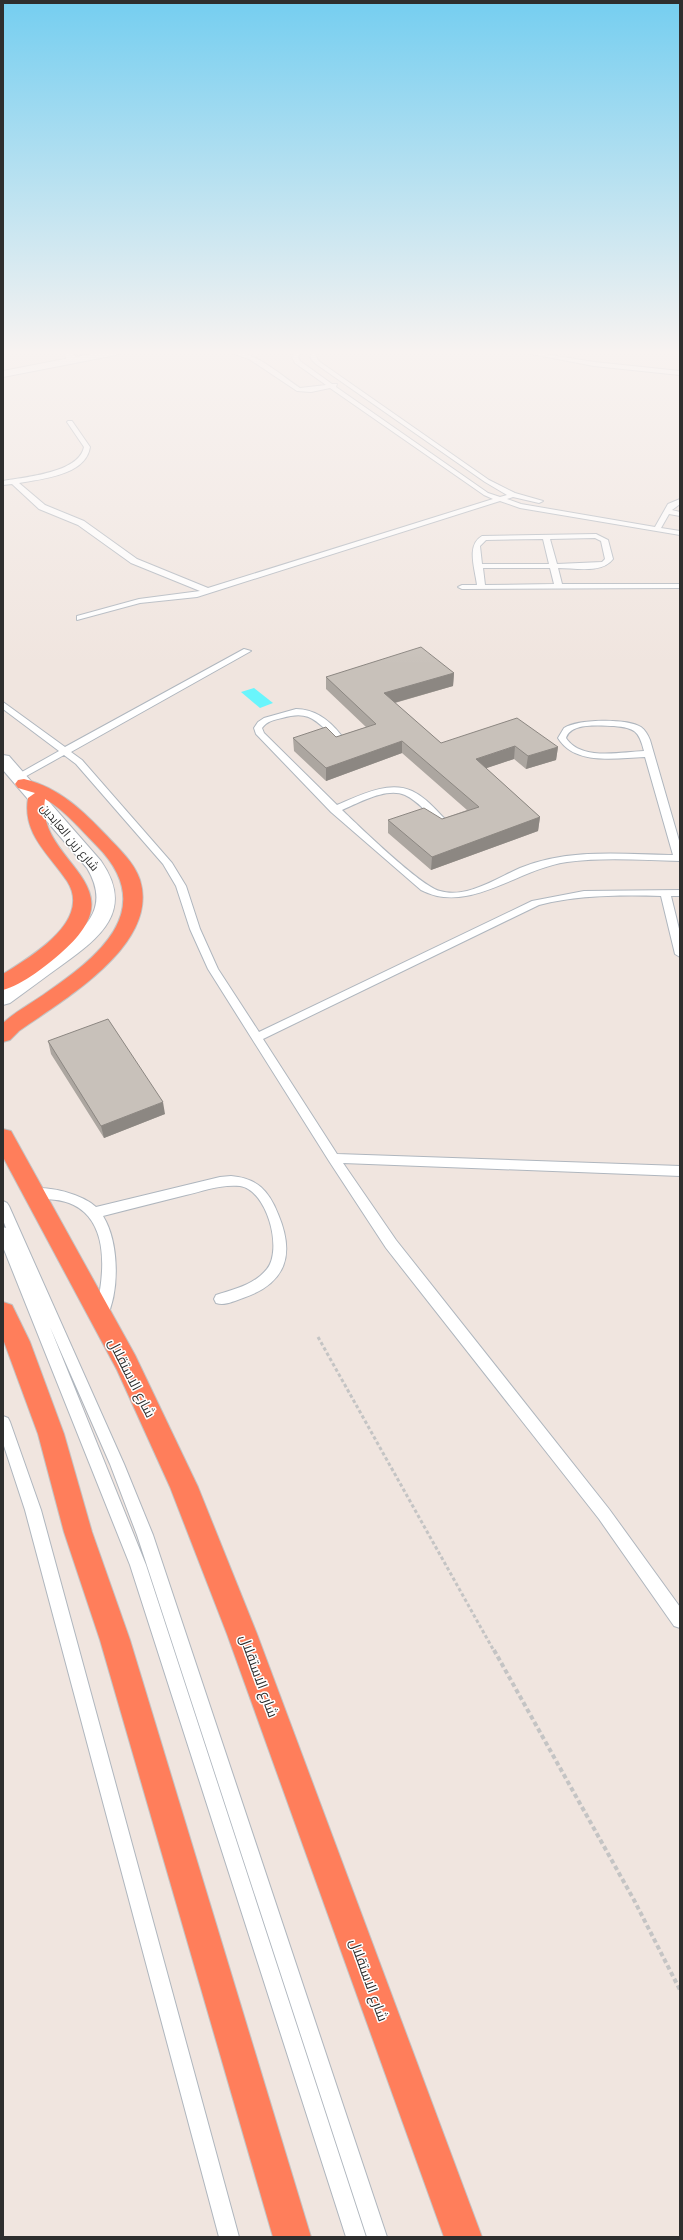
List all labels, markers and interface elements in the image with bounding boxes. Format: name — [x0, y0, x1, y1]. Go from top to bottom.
street label: شارع زين العابدين — [37, 800, 103, 875]
street label: شارع الاستقلال — [104, 1335, 160, 1421]
street label: شارع الاستقلال — [236, 1632, 282, 1720]
street label: شارع الاستقلال — [346, 1936, 392, 2024]

